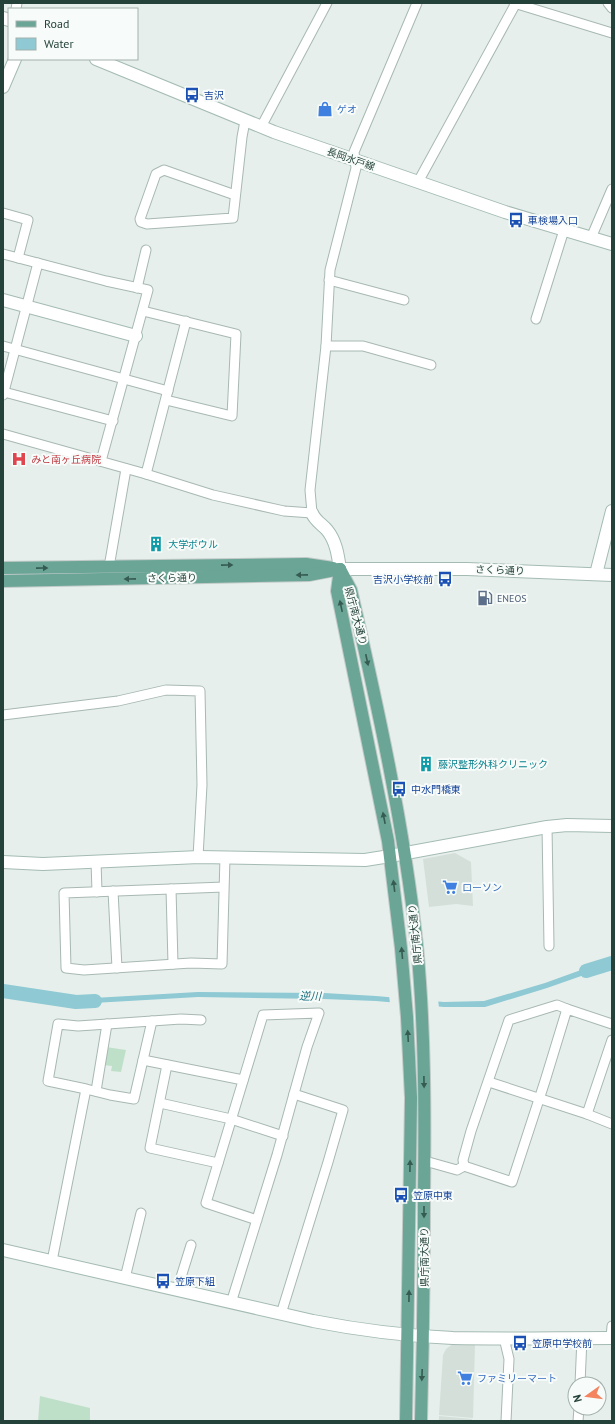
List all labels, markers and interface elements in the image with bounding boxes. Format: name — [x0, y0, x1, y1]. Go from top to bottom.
legend — [8, 8, 138, 60]
text: Road — [44, 16, 69, 31]
text: Water — [44, 36, 74, 51]
bus stop icon: 吉沢 — [183, 86, 201, 104]
place label: 吉沢 — [204, 89, 224, 102]
shop icon: ゲオ — [316, 100, 334, 118]
place label: ゲオ — [337, 103, 357, 116]
street label: 長岡水戸線 — [325, 145, 377, 173]
bus stop icon: 車検場入口 — [507, 211, 525, 229]
place label: 車検場入口 — [528, 214, 578, 227]
hospital icon: みと南ヶ丘病院 — [10, 450, 28, 468]
place label: みと南ヶ丘病院 — [31, 453, 101, 466]
building icon: 大学ボウル — [147, 535, 165, 553]
place label: 大学ボウル — [168, 538, 218, 551]
one-way arrow — [221, 562, 234, 568]
street label: さくら通り — [475, 563, 525, 577]
one-way arrow — [36, 564, 48, 571]
bus stop icon: 吉沢小学校前 — [436, 570, 454, 588]
street label: さくら通り — [147, 571, 197, 585]
one-way arrow — [295, 572, 308, 578]
place label: 吉沢小学校前 — [373, 573, 433, 586]
one-way arrow — [123, 576, 136, 582]
street label: 県庁南大通り — [342, 585, 370, 647]
fuel station icon: ENEOS — [476, 589, 494, 607]
place label: ENEOS — [497, 592, 527, 605]
one-way arrow — [337, 600, 343, 612]
one-way arrow — [365, 653, 371, 666]
building icon: 藤沢整形外科クリニック — [417, 755, 435, 773]
place label: 藤沢整形外科クリニック — [438, 758, 548, 771]
bus stop icon: 中水門橋東 — [390, 780, 408, 798]
place label: 中水門橋東 — [411, 783, 461, 796]
one-way arrow — [380, 812, 386, 824]
supermarket icon: ローソン — [441, 878, 459, 896]
one-way arrow — [391, 880, 397, 892]
place label: ローソン — [462, 881, 502, 894]
street label: 県庁南大通り — [405, 903, 425, 965]
one-way arrow — [398, 947, 405, 959]
water label: 逆川 — [299, 989, 322, 1003]
one-way arrow — [405, 1030, 412, 1042]
one-way arrow — [421, 1076, 428, 1088]
one-way arrow — [407, 1159, 413, 1172]
bus stop icon: 笠原中東 — [392, 1186, 410, 1204]
place label: 笠原中東 — [413, 1189, 453, 1202]
one-way arrow — [421, 1206, 427, 1219]
street label: 県庁南大通り — [418, 1227, 431, 1287]
bus stop icon: 笠原下組 — [154, 1272, 172, 1290]
place label: 笠原下組 — [175, 1275, 215, 1288]
one-way arrow — [406, 1289, 412, 1302]
bus stop icon: 笠原中学校前 — [511, 1334, 529, 1352]
place label: 笠原中学校前 — [532, 1337, 592, 1350]
one-way arrow — [419, 1369, 425, 1382]
supermarket icon: ファミリーマート — [456, 1369, 474, 1387]
place label: ファミリーマート — [477, 1372, 557, 1385]
north arrow — [567, 1376, 607, 1416]
text: N — [570, 1393, 585, 1404]

